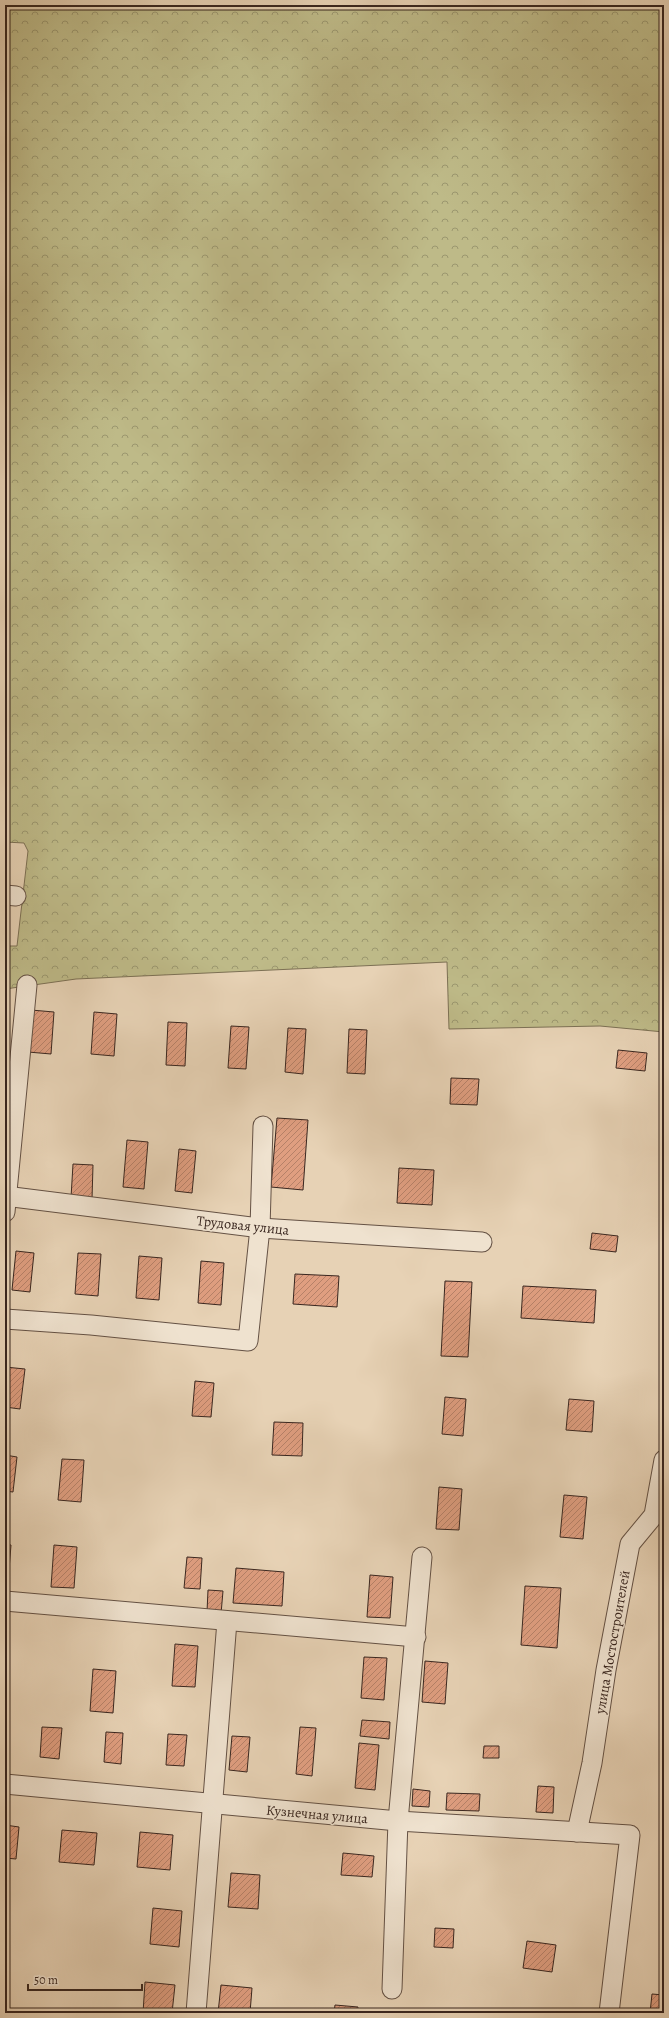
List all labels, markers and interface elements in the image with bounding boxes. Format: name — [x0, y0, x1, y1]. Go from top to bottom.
street label: Трудовая улица — [196, 1211, 291, 1240]
street label: улица Мостостроителей — [590, 1569, 634, 1716]
street label: Кузнечная улица — [265, 1801, 369, 1828]
scale bar — [28, 1966, 142, 1992]
text: 50 m — [34, 1972, 58, 1988]

